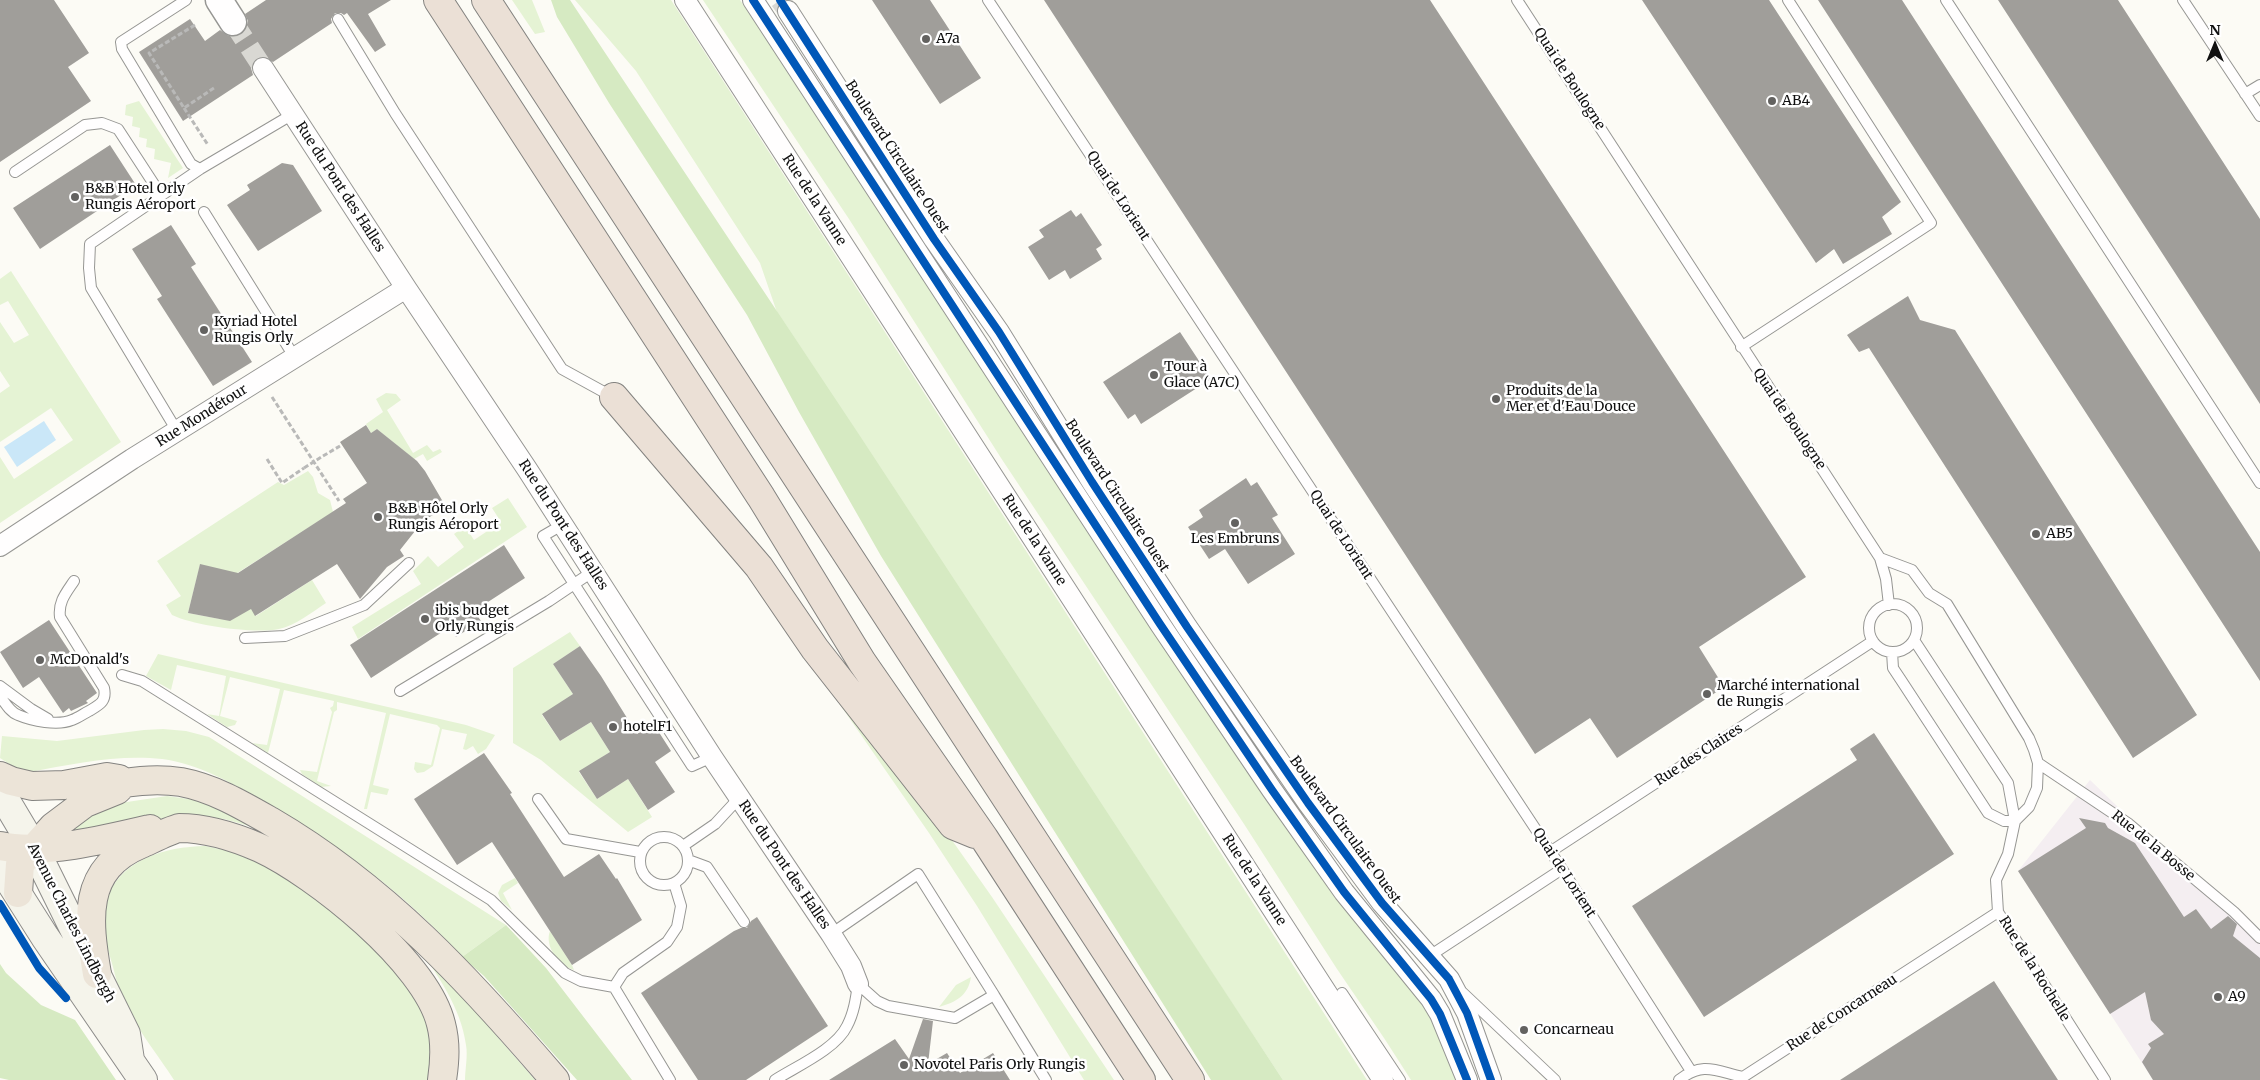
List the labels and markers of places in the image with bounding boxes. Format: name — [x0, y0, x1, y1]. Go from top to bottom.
place label: A7a — [936, 31, 960, 47]
marker: A7a — [920, 33, 932, 45]
place label: AB4 — [1782, 93, 1810, 109]
marker: AB4 — [1766, 95, 1778, 107]
place label: B&B Hotel Orly Rungis Aéroport — [85, 181, 196, 213]
marker: B&B Hotel Orly Rungis Aéroport — [69, 191, 81, 203]
place label: Kyriad Hotel Rungis Orly — [214, 314, 297, 347]
marker: Kyriad Hotel Rungis Orly — [198, 324, 210, 336]
place label: Tour à Glace (A7C) — [1164, 359, 1240, 392]
marker: Tour à Glace (A7C) — [1148, 369, 1160, 381]
place label: Produits de la Mer et d'Eau Douce — [1506, 383, 1636, 416]
marker: Produits de la Mer et d'Eau Douce — [1490, 393, 1502, 405]
place label: B&B Hôtel Orly Rungis Aéroport — [388, 501, 499, 534]
marker: B&B Hôtel Orly Rungis Aéroport — [372, 511, 384, 523]
marker: Les Embruns — [1229, 517, 1241, 529]
place label: AB5 — [2046, 526, 2073, 542]
marker: AB5 — [2030, 528, 2042, 540]
place label: Les Embruns — [1191, 531, 1279, 547]
place label: ibis budget Orly Rungis — [435, 603, 514, 636]
marker: ibis budget Orly Rungis — [419, 613, 431, 625]
place label: McDonald's — [50, 652, 129, 668]
marker: McDonald's — [34, 654, 46, 666]
place label: Marché international de Rungis — [1717, 678, 1860, 710]
marker: Marché international de Rungis — [1701, 688, 1713, 700]
place label: hotelF1 — [623, 719, 672, 735]
marker: hotelF1 — [607, 721, 619, 733]
place label: A9 — [2228, 989, 2246, 1005]
marker: A9 — [2212, 991, 2224, 1003]
place label: Concarneau — [1534, 1022, 1614, 1038]
marker: Concarneau — [1518, 1024, 1530, 1036]
place label: Novotel Paris Orly Rungis — [914, 1057, 1085, 1073]
marker: Novotel Paris Orly Rungis — [898, 1059, 910, 1071]

